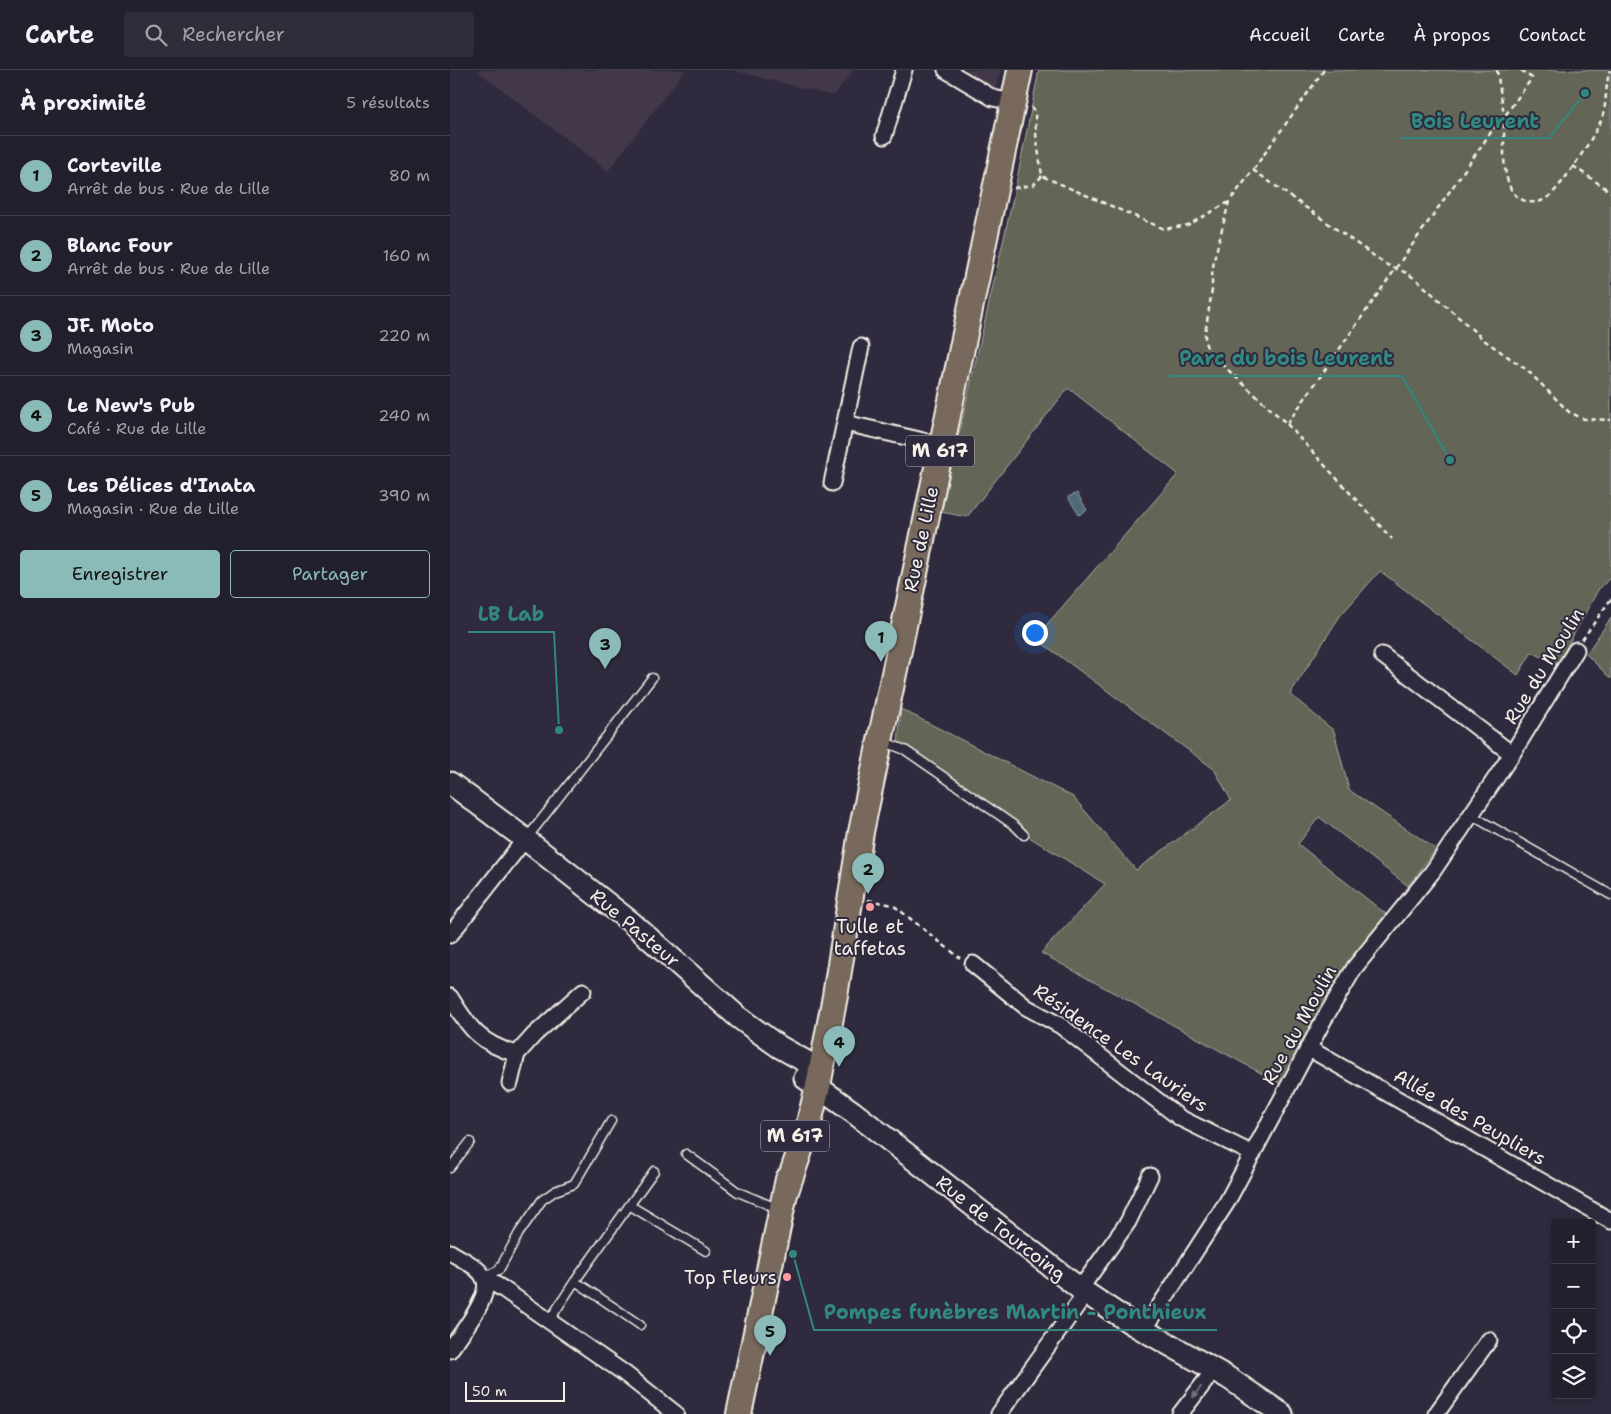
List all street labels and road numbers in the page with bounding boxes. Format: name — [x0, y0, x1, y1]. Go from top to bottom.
road number: M 617 — [906, 436, 974, 466]
street label: Rue de Lille — [898, 484, 944, 594]
street label: Rue du Moulin — [1498, 603, 1590, 729]
street label: Rue Pasteur — [585, 883, 685, 973]
street label: Rue du Moulin — [1256, 961, 1342, 1089]
street label: Résidence Les Lauriers — [1029, 978, 1213, 1118]
street label: Allée des Peupliers — [1389, 1063, 1551, 1171]
road number: M 617 — [761, 1120, 829, 1152]
street label: Rue de Tourcoing — [931, 1169, 1071, 1287]

